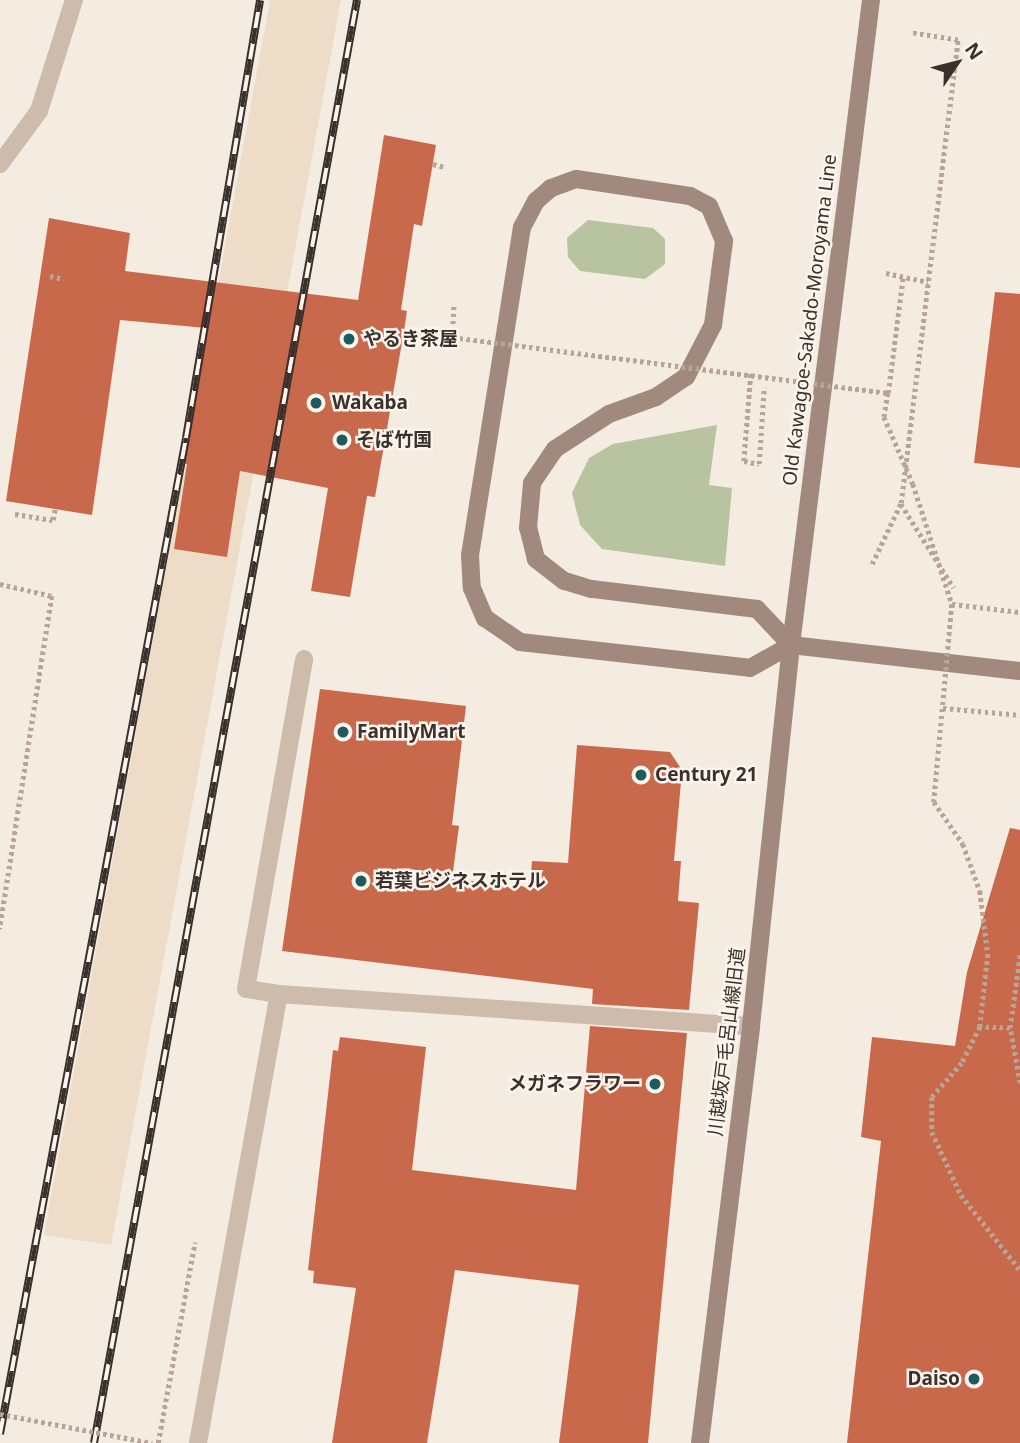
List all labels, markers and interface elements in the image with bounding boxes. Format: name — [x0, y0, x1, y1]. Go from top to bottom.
north arrow — [922, 28, 992, 98]
text: N — [959, 37, 989, 65]
street label: Old Kawagoe-Sakado-Moroyama Line — [778, 153, 842, 487]
place label: やるき茶屋 — [363, 328, 458, 350]
marker: やるき茶屋 — [341, 331, 357, 347]
place label: Wakaba — [332, 392, 408, 414]
marker: Wakaba — [306, 393, 326, 413]
place label: そば竹国 — [356, 429, 432, 451]
marker: そば竹国 — [334, 432, 350, 448]
place label: FamilyMart — [357, 721, 466, 743]
marker: FamilyMart — [335, 724, 351, 740]
place label: Century 21 — [655, 764, 758, 786]
marker: Century 21 — [633, 767, 649, 783]
place label: 若葉ビジネスホテル — [375, 870, 546, 892]
marker: 若葉ビジネスホテル — [353, 873, 369, 889]
street label: 川越坂戸毛呂山線旧道 — [704, 946, 750, 1138]
place label: メガネフラワー — [508, 1073, 641, 1095]
marker: メガネフラワー — [647, 1076, 663, 1092]
place label: Daiso — [908, 1368, 960, 1390]
marker: Daiso — [966, 1371, 982, 1387]

